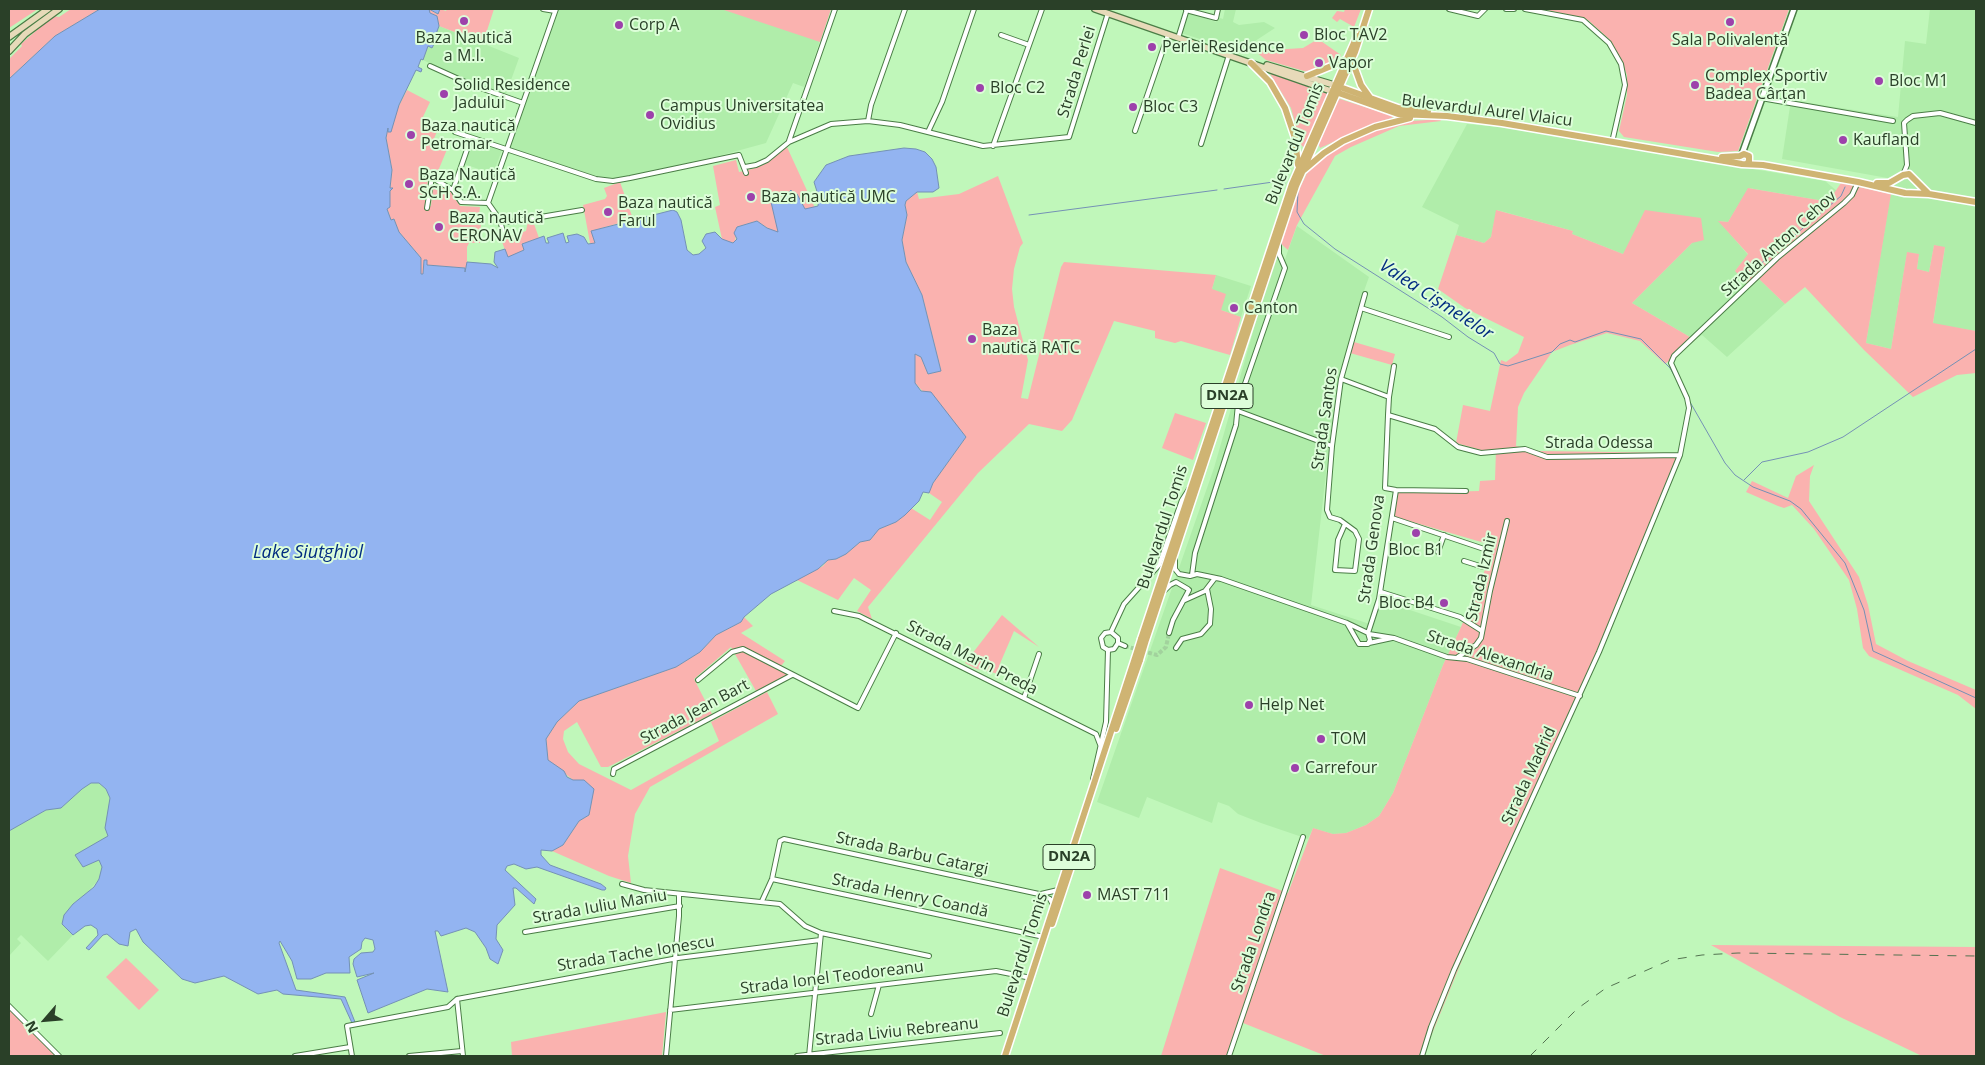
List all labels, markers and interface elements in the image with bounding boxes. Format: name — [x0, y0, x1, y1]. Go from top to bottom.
marker: Baza Nautică a M.I. — [458, 15, 470, 27]
place label: Corp A — [629, 15, 679, 35]
marker: Sala Polivalentă — [1724, 16, 1736, 28]
marker: Corp A — [613, 19, 625, 31]
street label: Strada Perlei — [1054, 24, 1100, 120]
place label: Bloc TAV2 — [1314, 25, 1387, 45]
place label: Baza Nautică a M.I. — [416, 28, 512, 66]
marker: Bloc TAV2 — [1298, 29, 1310, 41]
place label: Sala Polivalentă — [1672, 30, 1788, 50]
place label: Perlei Residence — [1162, 37, 1284, 57]
marker: Perlei Residence — [1146, 41, 1158, 53]
place label: Vapor — [1329, 53, 1373, 73]
marker: Vapor — [1313, 57, 1325, 69]
place label: Complex Sportiv Badea Cârțan — [1705, 66, 1827, 104]
place label: Bloc M1 — [1889, 71, 1948, 91]
place label: Solid Residence Jadului — [454, 75, 570, 113]
marker: Bloc M1 — [1873, 75, 1885, 87]
place label: Bloc C2 — [990, 78, 1045, 98]
marker: Complex Sportiv Badea Cârțan — [1689, 79, 1701, 91]
street label: Bulevardul Tomis — [1262, 80, 1328, 208]
marker: Bloc C2 — [974, 82, 986, 94]
marker: Solid Residence Jadului — [438, 88, 450, 100]
street label: Bulevardul Aurel Vlaicu — [1400, 91, 1574, 131]
place label: Campus Universitatea Ovidius — [660, 96, 824, 134]
place label: Bloc C3 — [1143, 97, 1198, 117]
marker: Bloc C3 — [1127, 101, 1139, 113]
marker: Campus Universitatea Ovidius — [644, 109, 656, 121]
place label: Baza nautică Petromar — [421, 116, 516, 154]
marker: Baza nautică Petromar — [405, 129, 417, 141]
place label: Kaufland — [1853, 130, 1919, 150]
marker: Kaufland — [1837, 134, 1849, 146]
place label: Baza Nautică SCH S.A. — [419, 165, 516, 203]
marker: Baza Nautică SCH S.A. — [403, 178, 415, 190]
place label: Baza nautică UMC — [761, 187, 896, 207]
street label: Strada Anton Cehov — [1717, 187, 1841, 301]
marker: Baza nautică UMC — [745, 191, 757, 203]
place label: Baza nautică Farul — [618, 193, 713, 231]
marker: Baza nautică Farul — [602, 206, 614, 218]
place label: Baza nautică CERONAV — [449, 208, 544, 246]
marker: Baza nautică CERONAV — [433, 221, 445, 233]
water label: Valea Cișmelelor — [1375, 255, 1497, 345]
place label: Canton — [1244, 298, 1298, 318]
marker: Canton — [1228, 302, 1240, 314]
place label: Baza nautică RATC — [982, 320, 1080, 358]
marker: Baza nautică RATC — [966, 333, 978, 345]
street label: Strada Santos — [1308, 367, 1342, 471]
road number: DN2A — [1201, 384, 1253, 408]
street label: Strada Odessa — [1545, 433, 1653, 453]
street label: Bulevardul Tomis — [1134, 463, 1192, 591]
street label: Strada Genova — [1355, 493, 1389, 605]
marker: Bloc B1 — [1410, 527, 1422, 539]
street label: Strada Izmir — [1463, 531, 1501, 623]
place label: Bloc B1 — [1388, 540, 1444, 560]
water label: Lake Siutghiol — [253, 542, 363, 564]
place label: Bloc B4 — [1379, 593, 1434, 613]
marker: Bloc B4 — [1438, 597, 1450, 609]
street label: Strada Marin Preda — [903, 617, 1041, 699]
street label: Strada Alexandria — [1424, 626, 1556, 686]
street label: Strada Jean Bart — [637, 675, 753, 749]
place label: Help Net — [1259, 695, 1325, 715]
marker: Help Net — [1243, 699, 1255, 711]
street label: Strada Madrid — [1498, 724, 1560, 828]
place label: TOM — [1331, 729, 1367, 749]
marker: TOM — [1315, 733, 1327, 745]
place label: Carrefour — [1305, 758, 1377, 778]
marker: Carrefour — [1289, 762, 1301, 774]
street label: Strada Barbu Catargi — [834, 828, 990, 880]
road number: DN2A — [1043, 844, 1095, 870]
street label: Strada Henry Coandă — [830, 870, 990, 922]
place label: MAST 711 — [1097, 885, 1171, 905]
street label: Strada Iuliu Maniu — [531, 886, 669, 928]
marker: MAST 711 — [1081, 889, 1093, 901]
street label: Strada Londra — [1228, 889, 1280, 995]
street label: Bulevardul Tomis — [994, 891, 1052, 1019]
street label: Strada Tache Ionescu — [556, 932, 716, 976]
street label: Strada Ionel Teodoreanu — [739, 957, 925, 999]
north arrow — [20, 995, 70, 1045]
street label: Strada Liviu Rebreanu — [815, 1014, 979, 1050]
text: N — [20, 1018, 42, 1036]

